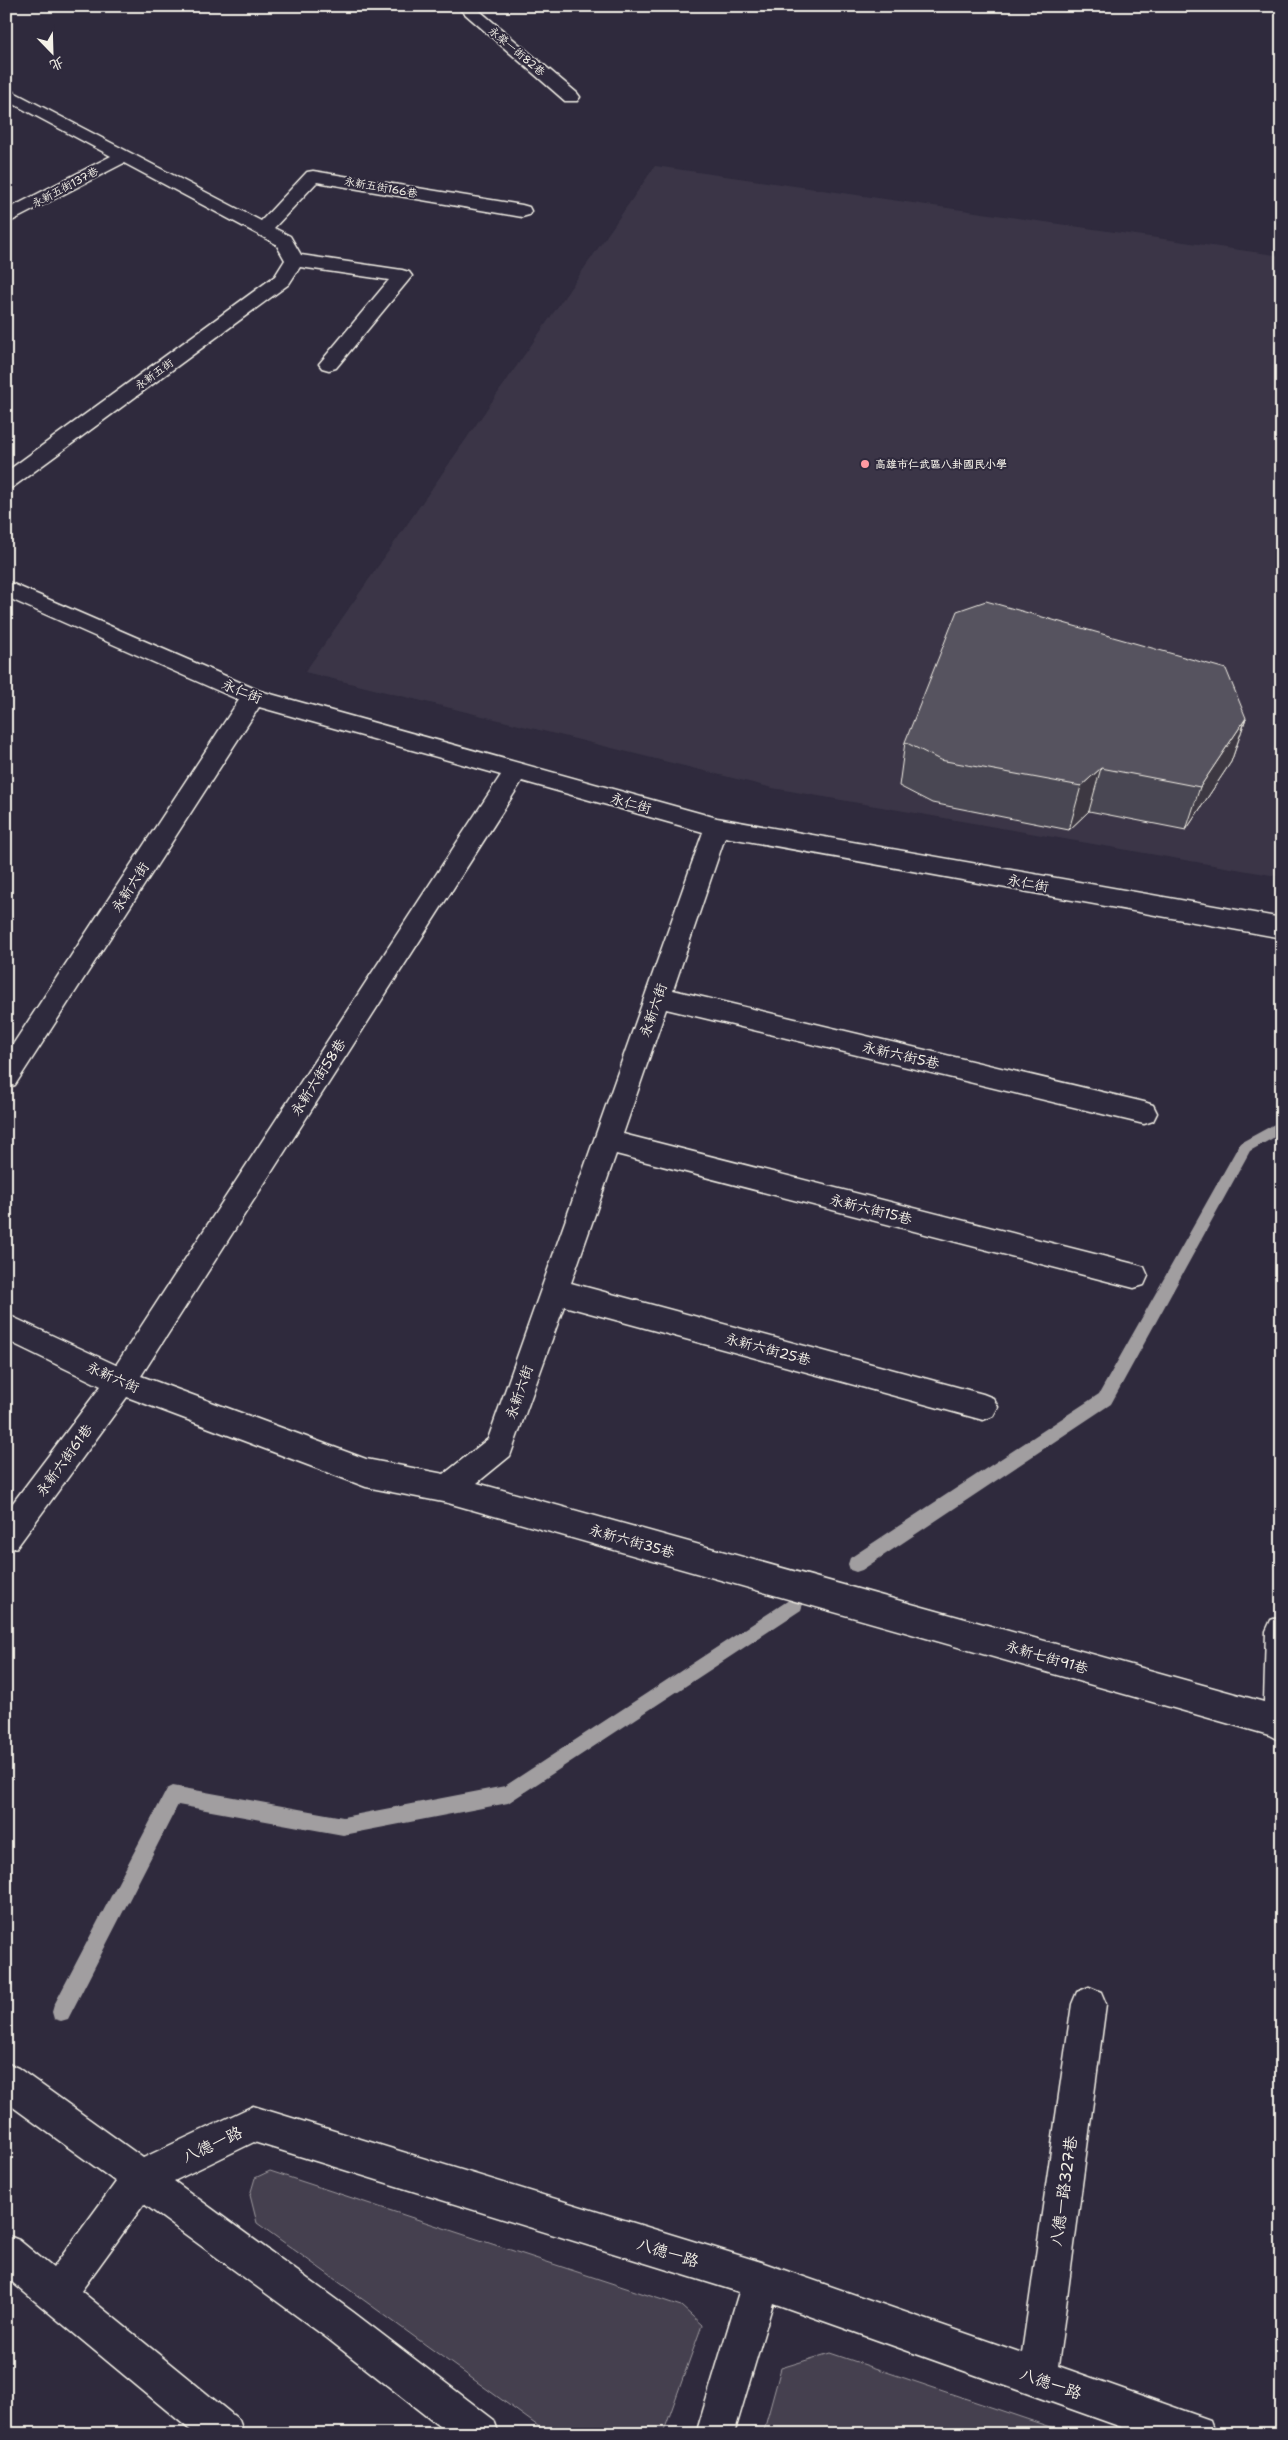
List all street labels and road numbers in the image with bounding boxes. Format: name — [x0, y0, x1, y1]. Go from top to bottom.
street label: 永榮一街82巷 — [485, 23, 548, 80]
street label: 永新五街137巷 — [29, 164, 101, 211]
street label: 永新五街166巷 — [343, 174, 419, 201]
street label: 永新五街 — [132, 355, 177, 393]
street label: 永仁街 — [219, 675, 265, 707]
street label: 永仁街 — [608, 789, 654, 817]
street label: 永新六街 — [107, 859, 153, 915]
street label: 永仁街 — [1006, 870, 1050, 896]
street label: 永新六街 — [635, 981, 671, 1039]
street label: 永新六街58巷 — [286, 1034, 350, 1119]
street label: 永新六街5巷 — [861, 1037, 942, 1073]
street label: 永新六街15巷 — [828, 1190, 915, 1228]
street label: 永新六街25巷 — [723, 1329, 814, 1369]
street label: 永新六街 — [84, 1357, 142, 1397]
street label: 永新六街 — [501, 1363, 537, 1421]
street label: 永新六街61巷 — [32, 1420, 97, 1500]
street label: 永新六街35巷 — [587, 1520, 678, 1562]
street label: 永新七街91巷 — [1004, 1637, 1091, 1678]
street label: 八德一路 — [179, 2121, 246, 2167]
street label: 八德一路327巷 — [1045, 2134, 1082, 2248]
street label: 八德一路 — [634, 2233, 702, 2272]
street label: 八德一路 — [1017, 2363, 1085, 2404]

